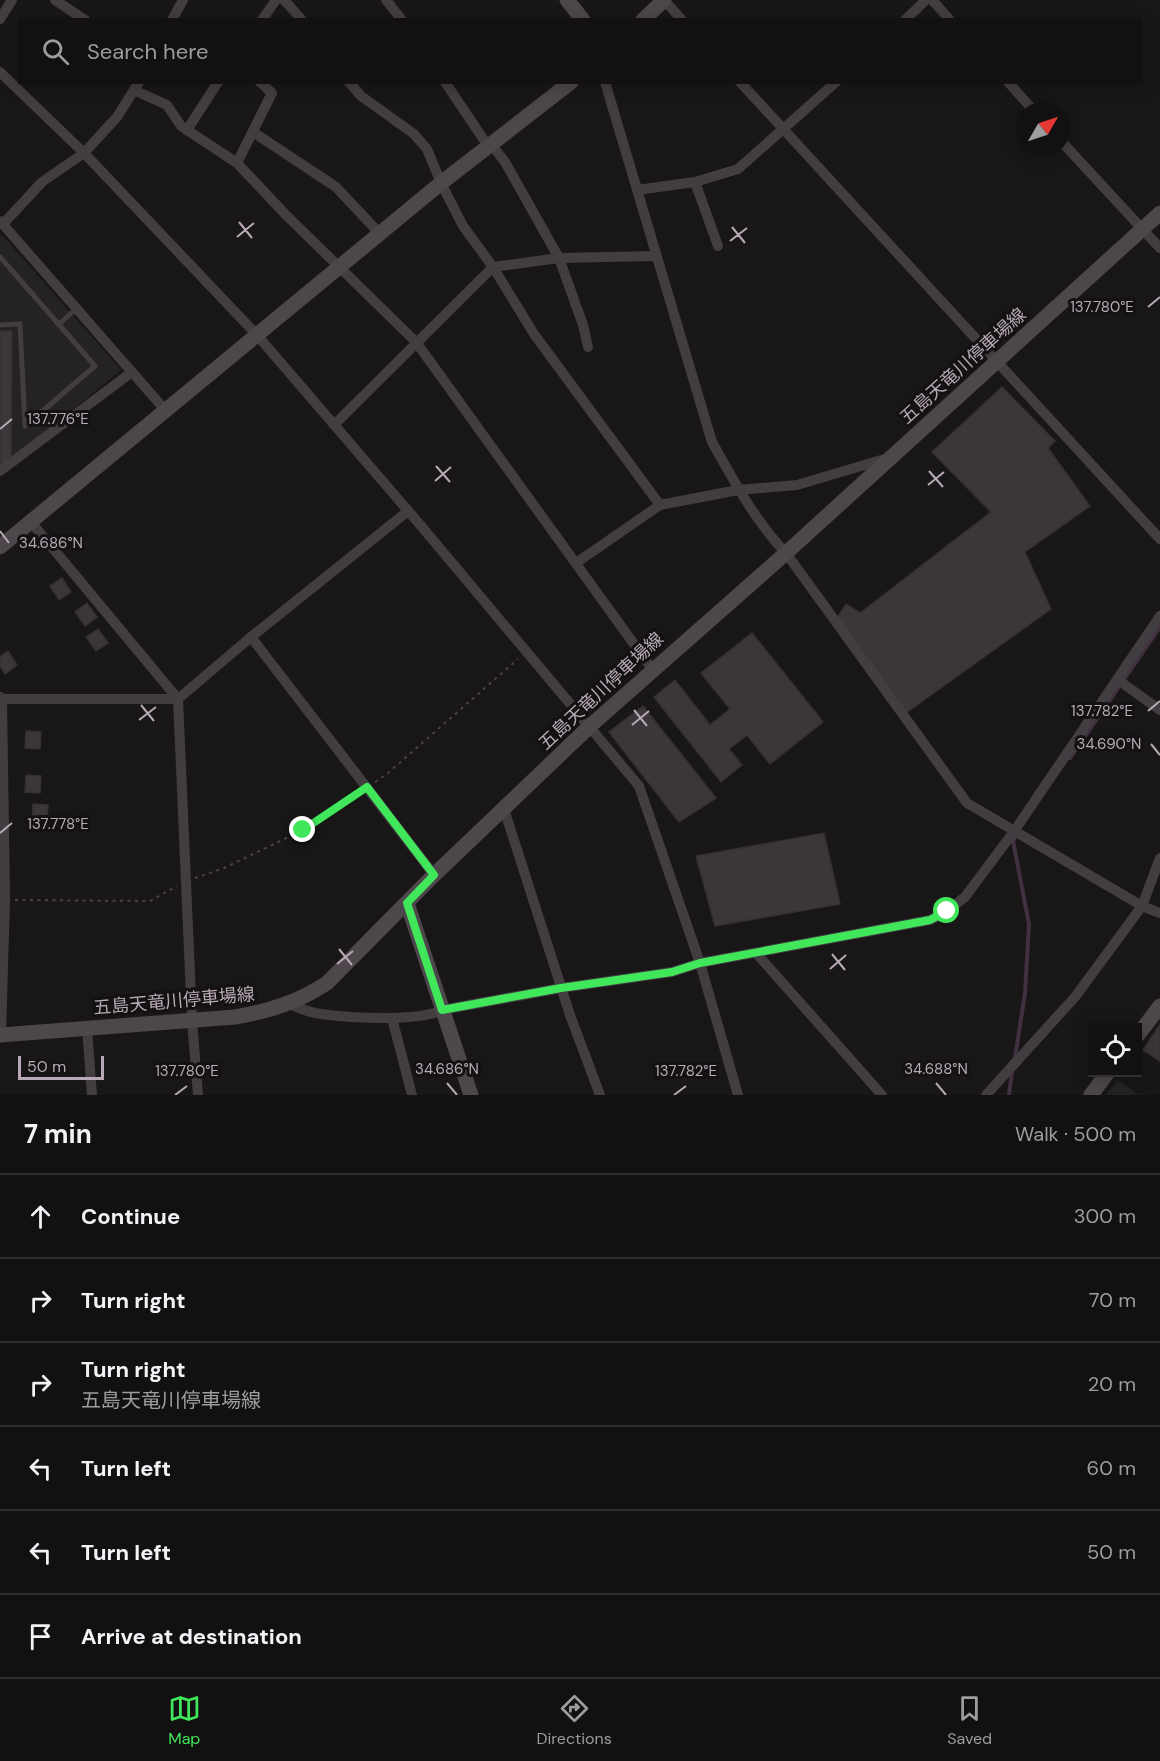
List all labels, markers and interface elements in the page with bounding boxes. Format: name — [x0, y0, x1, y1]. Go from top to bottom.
search box — [18, 18, 1142, 84]
icon: search — [39, 35, 72, 68]
text: Search here — [87, 37, 208, 66]
north arrow — [1016, 102, 1070, 156]
text: 137.780°E — [1070, 297, 1134, 317]
street label: 五島天竜川停車場線 — [895, 303, 1031, 429]
text: 137.776°E — [27, 409, 89, 429]
text: 34.686°N — [19, 533, 83, 553]
street label: 五島天竜川停車場線 — [534, 627, 668, 755]
text: 137.782°E — [1071, 701, 1133, 721]
text: 34.690°N — [1077, 734, 1141, 754]
text: 137.778°E — [27, 814, 89, 834]
route end — [289, 816, 315, 842]
route start — [933, 897, 959, 923]
street label: 五島天竜川停車場線 — [92, 982, 256, 1020]
map controls — [1088, 1023, 1142, 1077]
button: locate — [1088, 1023, 1142, 1077]
scale bar — [18, 1053, 104, 1080]
text: 50 m — [27, 1056, 66, 1077]
text: 34.686°N — [415, 1059, 479, 1079]
text: 34.688°N — [904, 1059, 968, 1079]
text: 137.780°E — [155, 1061, 219, 1081]
text: 137.782°E — [655, 1061, 717, 1081]
text: 7 min — [24, 1117, 92, 1151]
text: Walk · 500 m — [1015, 1121, 1136, 1147]
icon: ahead — [24, 1200, 57, 1233]
text: Continue — [81, 1202, 180, 1231]
text: 300 m — [1074, 1203, 1136, 1229]
icon: right — [24, 1284, 57, 1317]
text: Turn right — [81, 1286, 186, 1315]
text: 70 m — [1089, 1287, 1136, 1313]
text: Turn right — [81, 1355, 186, 1384]
icon: right — [24, 1368, 57, 1401]
text: 20 m — [1088, 1371, 1136, 1397]
text: 五島天竜川停車場線 — [81, 1387, 261, 1413]
icon: left — [24, 1452, 57, 1485]
text: Turn left — [81, 1454, 171, 1483]
text: 60 m — [1087, 1455, 1136, 1481]
icon: left — [24, 1536, 57, 1569]
text: Turn left — [81, 1538, 171, 1567]
text: 50 m — [1087, 1539, 1136, 1565]
icon: arrive — [24, 1620, 57, 1653]
text: Arrive at destination — [81, 1622, 302, 1651]
tab: Map — [168, 1692, 201, 1749]
tab: Directions — [536, 1692, 612, 1749]
tab: Saved — [947, 1692, 992, 1749]

